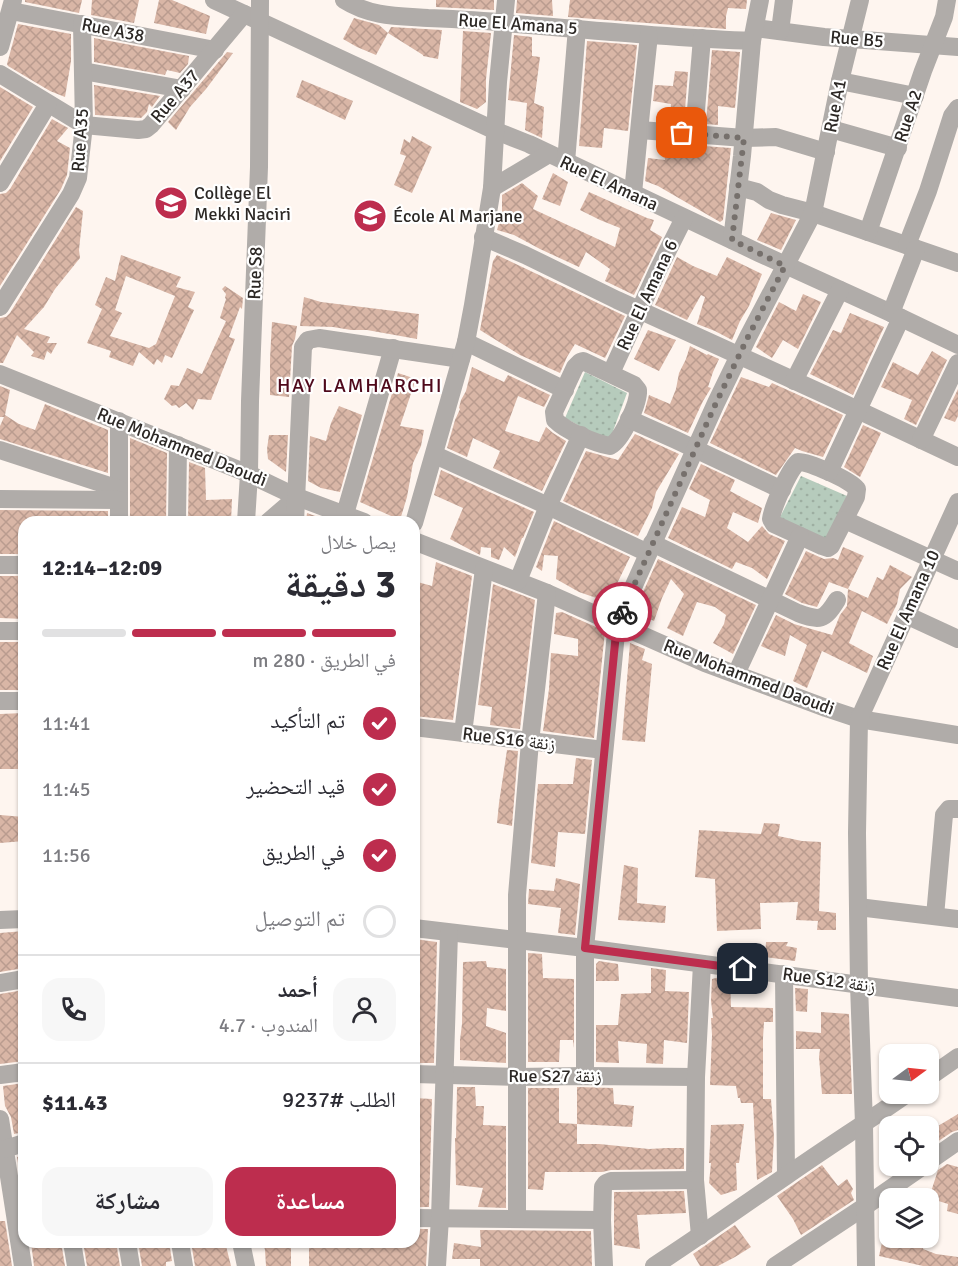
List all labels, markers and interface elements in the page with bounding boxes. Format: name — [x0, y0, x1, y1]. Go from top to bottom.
street label: Rue El Amana 5 — [458, 9, 578, 39]
street label: Rue A38 — [80, 13, 146, 47]
street label: Rue B5 — [829, 26, 885, 52]
street label: Rue A37 — [146, 65, 204, 127]
street label: Rue A1 — [819, 77, 851, 135]
street label: Rue A2 — [889, 87, 927, 145]
street label: Rue A35 — [67, 107, 93, 173]
pin — [656, 107, 707, 158]
icon: bag — [665, 116, 698, 149]
street label: Rue El Amana — [556, 151, 662, 215]
place label: Collège El Mekki Naciri — [194, 182, 291, 225]
school or university icon: Collège El Mekki Naciri — [153, 185, 189, 221]
school or university icon: École Al Marjane — [352, 198, 388, 234]
place label: École Al Marjane — [393, 205, 522, 227]
street label: Rue El Amana 6 — [612, 236, 682, 354]
street label: Rue S8 — [243, 246, 267, 300]
district label: HAY LAMHARCHI — [277, 373, 443, 398]
street label: Rue Mohammed Daoudi — [94, 403, 270, 491]
text: يصل خلال — [321, 530, 396, 555]
street label: Rue El Amana 10 — [872, 546, 944, 674]
text: 12:09–12:14 — [42, 554, 162, 581]
text: 3 دقيقة — [284, 560, 396, 608]
courier — [592, 582, 652, 642]
icon: bike — [606, 596, 639, 629]
street label: Rue Mohammed Daoudi — [660, 634, 838, 720]
text: في الطريق · 280 m — [252, 648, 396, 673]
text: تم التأكيد — [270, 707, 345, 734]
icon: check — [363, 707, 396, 740]
text: 11:41 — [42, 711, 91, 736]
street label: Rue S16 زنقة — [461, 722, 557, 756]
text: قيد التحضير — [246, 773, 345, 800]
icon: check — [363, 773, 396, 806]
text: 11:45 — [42, 777, 91, 802]
text: في الطريق — [262, 839, 345, 866]
icon: check — [363, 839, 396, 872]
text: 11:56 — [42, 843, 91, 868]
text: تم التوصيل — [255, 905, 345, 932]
pin — [717, 943, 768, 994]
icon: home — [726, 952, 759, 985]
street label: Rue S12 زنقة — [781, 963, 877, 997]
text: أحمد — [278, 976, 318, 1003]
button: phone — [42, 978, 105, 1041]
button: person — [333, 978, 396, 1041]
text: المندوب · 4.7 — [219, 1013, 318, 1038]
north arrow — [879, 1044, 939, 1104]
map controls — [879, 1044, 939, 1248]
street label: Rue S27 زنقة — [508, 1065, 602, 1087]
text: الطلب #9237 — [282, 1086, 396, 1113]
text: $11.43 — [42, 1089, 108, 1116]
button: locate — [879, 1116, 939, 1176]
button: مشاركة — [42, 1167, 213, 1236]
button: مساعدة — [225, 1167, 396, 1236]
button: layers — [879, 1188, 939, 1248]

